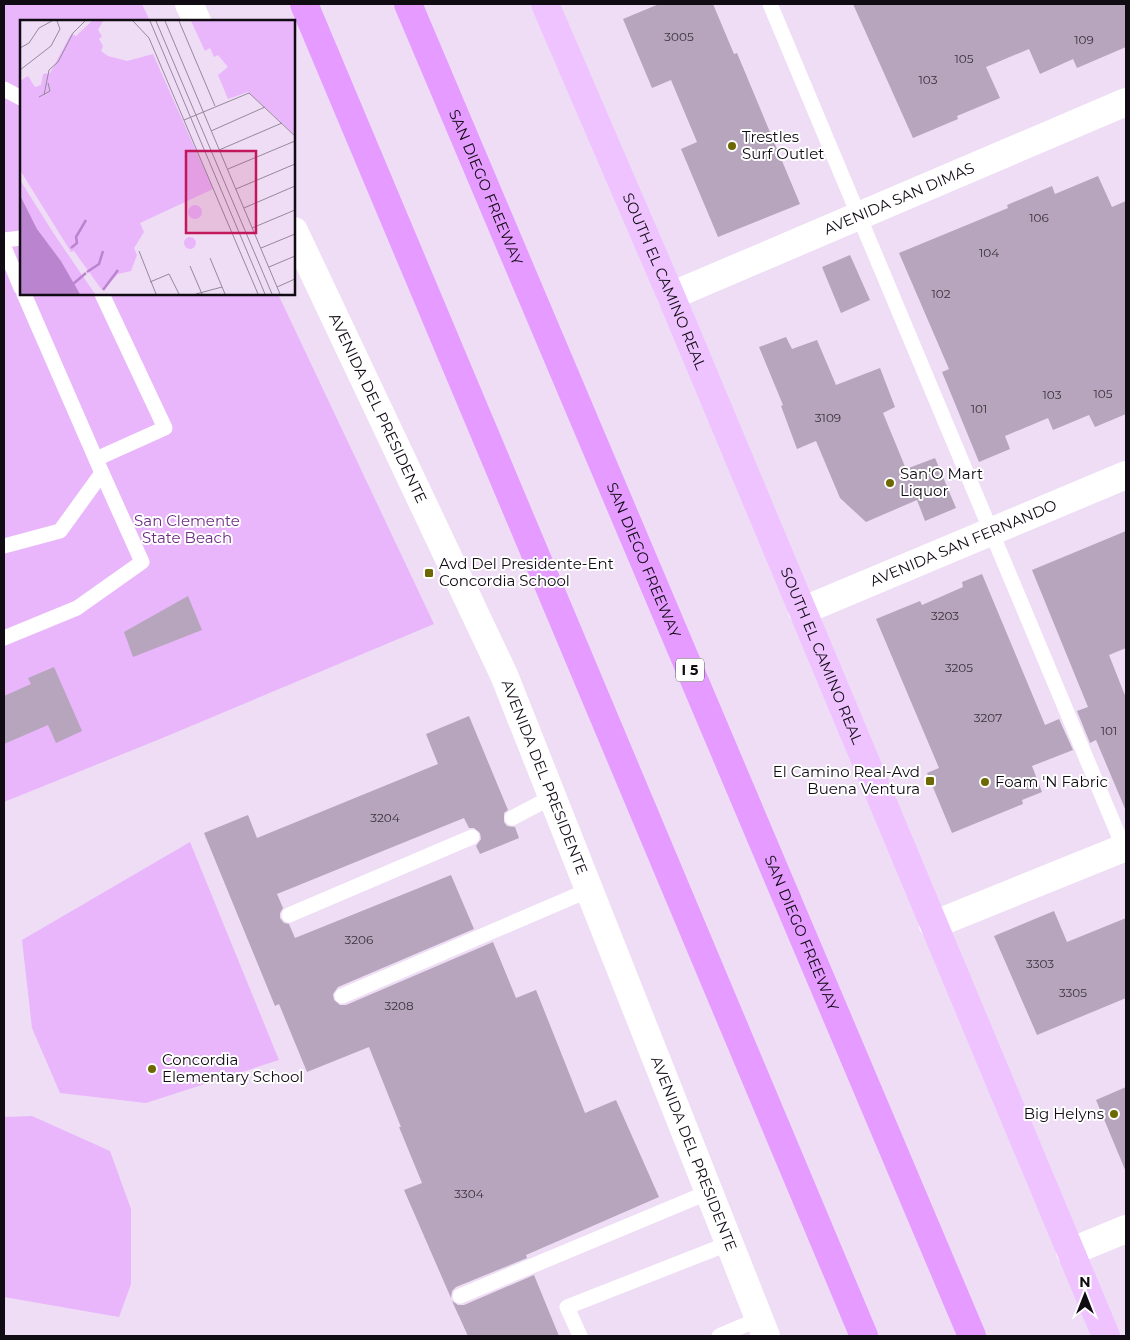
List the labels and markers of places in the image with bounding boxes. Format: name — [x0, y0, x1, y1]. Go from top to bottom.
place label: Trestles Surf Outlet — [742, 127, 824, 163]
marker: Trestles Surf Outlet — [726, 140, 738, 152]
place label: San'O Mart Liquor — [900, 464, 983, 500]
marker: San'O Mart Liquor — [884, 477, 896, 489]
place label: Avd Del Presidente-Ent Concordia School — [439, 554, 614, 590]
marker: Avd Del Presidente-Ent Concordia School — [423, 567, 435, 579]
place label: El Camino Real-Avd Buena Ventura — [773, 762, 920, 798]
place label: Foam 'N Fabric — [995, 772, 1108, 791]
marker: El Camino Real-Avd Buena Ventura — [924, 775, 936, 787]
marker: Foam 'N Fabric — [979, 776, 991, 788]
place label: Concordia Elementary School — [162, 1050, 303, 1086]
marker: Concordia Elementary School — [146, 1063, 158, 1075]
place label: Big Helyns — [1024, 1104, 1104, 1123]
marker: Big Helyns — [1108, 1108, 1120, 1120]

